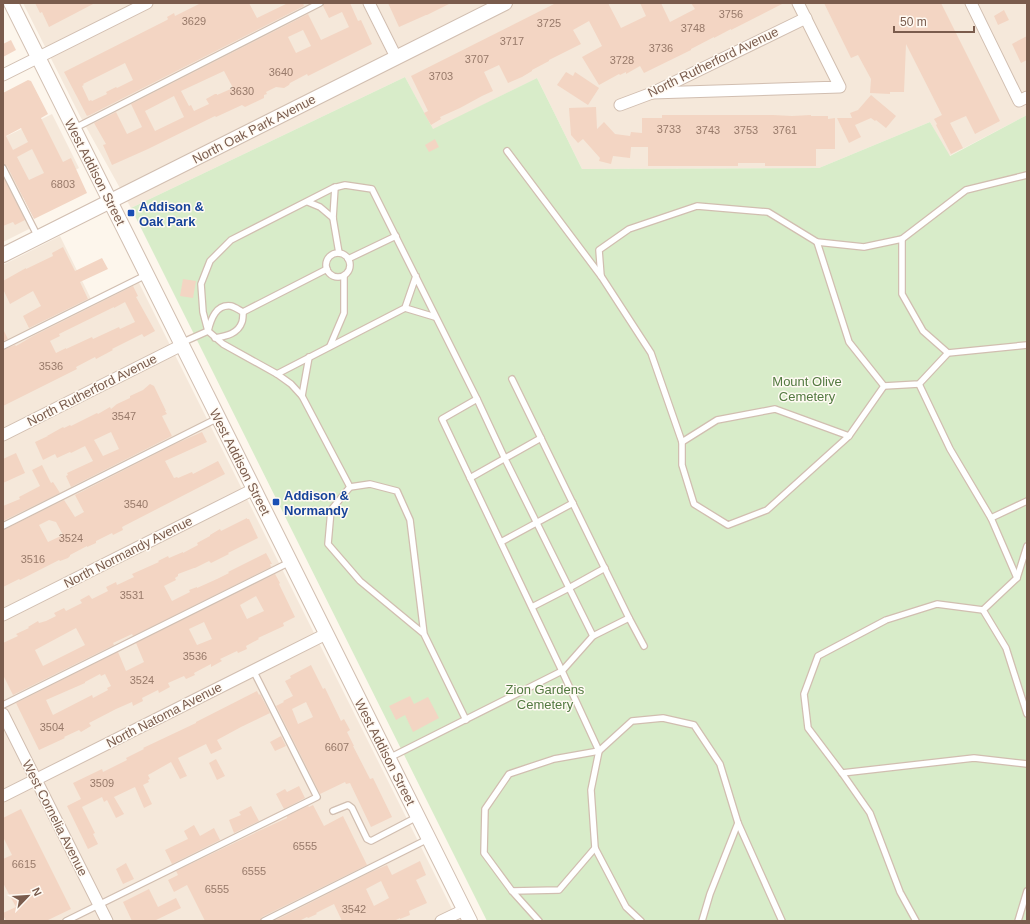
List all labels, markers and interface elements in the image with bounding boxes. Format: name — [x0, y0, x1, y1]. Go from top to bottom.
house number: 3756 — [719, 8, 743, 20]
scale bar — [894, 8, 974, 34]
house number: 3629 — [182, 15, 206, 27]
text: 50 m — [900, 15, 927, 29]
house number: 3725 — [537, 17, 561, 29]
house number: 3748 — [681, 22, 705, 34]
street label: North Rutherford Avenue — [645, 24, 781, 100]
house number: 3717 — [500, 35, 524, 47]
house number: 3736 — [649, 42, 673, 54]
house number: 3707 — [465, 53, 489, 65]
house number: 3728 — [610, 54, 634, 66]
house number: 3640 — [269, 66, 293, 78]
house number: 3703 — [429, 70, 453, 82]
house number: 3630 — [230, 85, 254, 97]
street label: North Oak Park Avenue — [190, 91, 318, 167]
street label: West Addison Street — [62, 116, 129, 228]
house number: 3733 — [657, 123, 681, 135]
house number: 3743 — [696, 124, 720, 136]
house number: 3753 — [734, 124, 758, 136]
house number: 3761 — [773, 124, 797, 136]
house number: 6803 — [51, 178, 75, 190]
place label: Addison & Oak Park — [139, 199, 204, 229]
marker: Addison & Oak Park — [126, 208, 136, 218]
street label: North Rutherford Avenue — [25, 351, 159, 429]
house number: 3536 — [39, 360, 63, 372]
park label: Mount Olive Cemetery — [772, 374, 842, 404]
street label: West Addison Street — [207, 406, 274, 518]
house number: 3547 — [112, 410, 136, 422]
place label: Addison & Normandy — [284, 488, 349, 518]
marker: Addison & Normandy — [271, 497, 281, 507]
house number: 3540 — [124, 498, 148, 510]
street label: North Normandy Avenue — [61, 513, 195, 591]
house number: 3524 — [59, 532, 83, 544]
house number: 3516 — [21, 553, 45, 565]
house number: 3531 — [120, 589, 144, 601]
house number: 3536 — [183, 650, 207, 662]
house number: 3524 — [130, 674, 154, 686]
street label: North Natoma Avenue — [104, 679, 224, 751]
park label: Zion Gardens Cemetery — [506, 682, 585, 712]
street label: West Addison Street — [352, 696, 419, 808]
house number: 3504 — [40, 721, 64, 733]
house number: 6607 — [325, 741, 349, 753]
street label: West Cornelia Avenue — [19, 758, 91, 878]
house number: 3509 — [90, 777, 114, 789]
house number: 6555 — [293, 840, 317, 852]
house number: 6615 — [12, 858, 36, 870]
house number: 6555 — [242, 865, 266, 877]
north arrow — [8, 876, 48, 916]
house number: 6555 — [205, 883, 229, 895]
text: N — [30, 886, 44, 898]
house number: 3542 — [342, 903, 366, 915]

